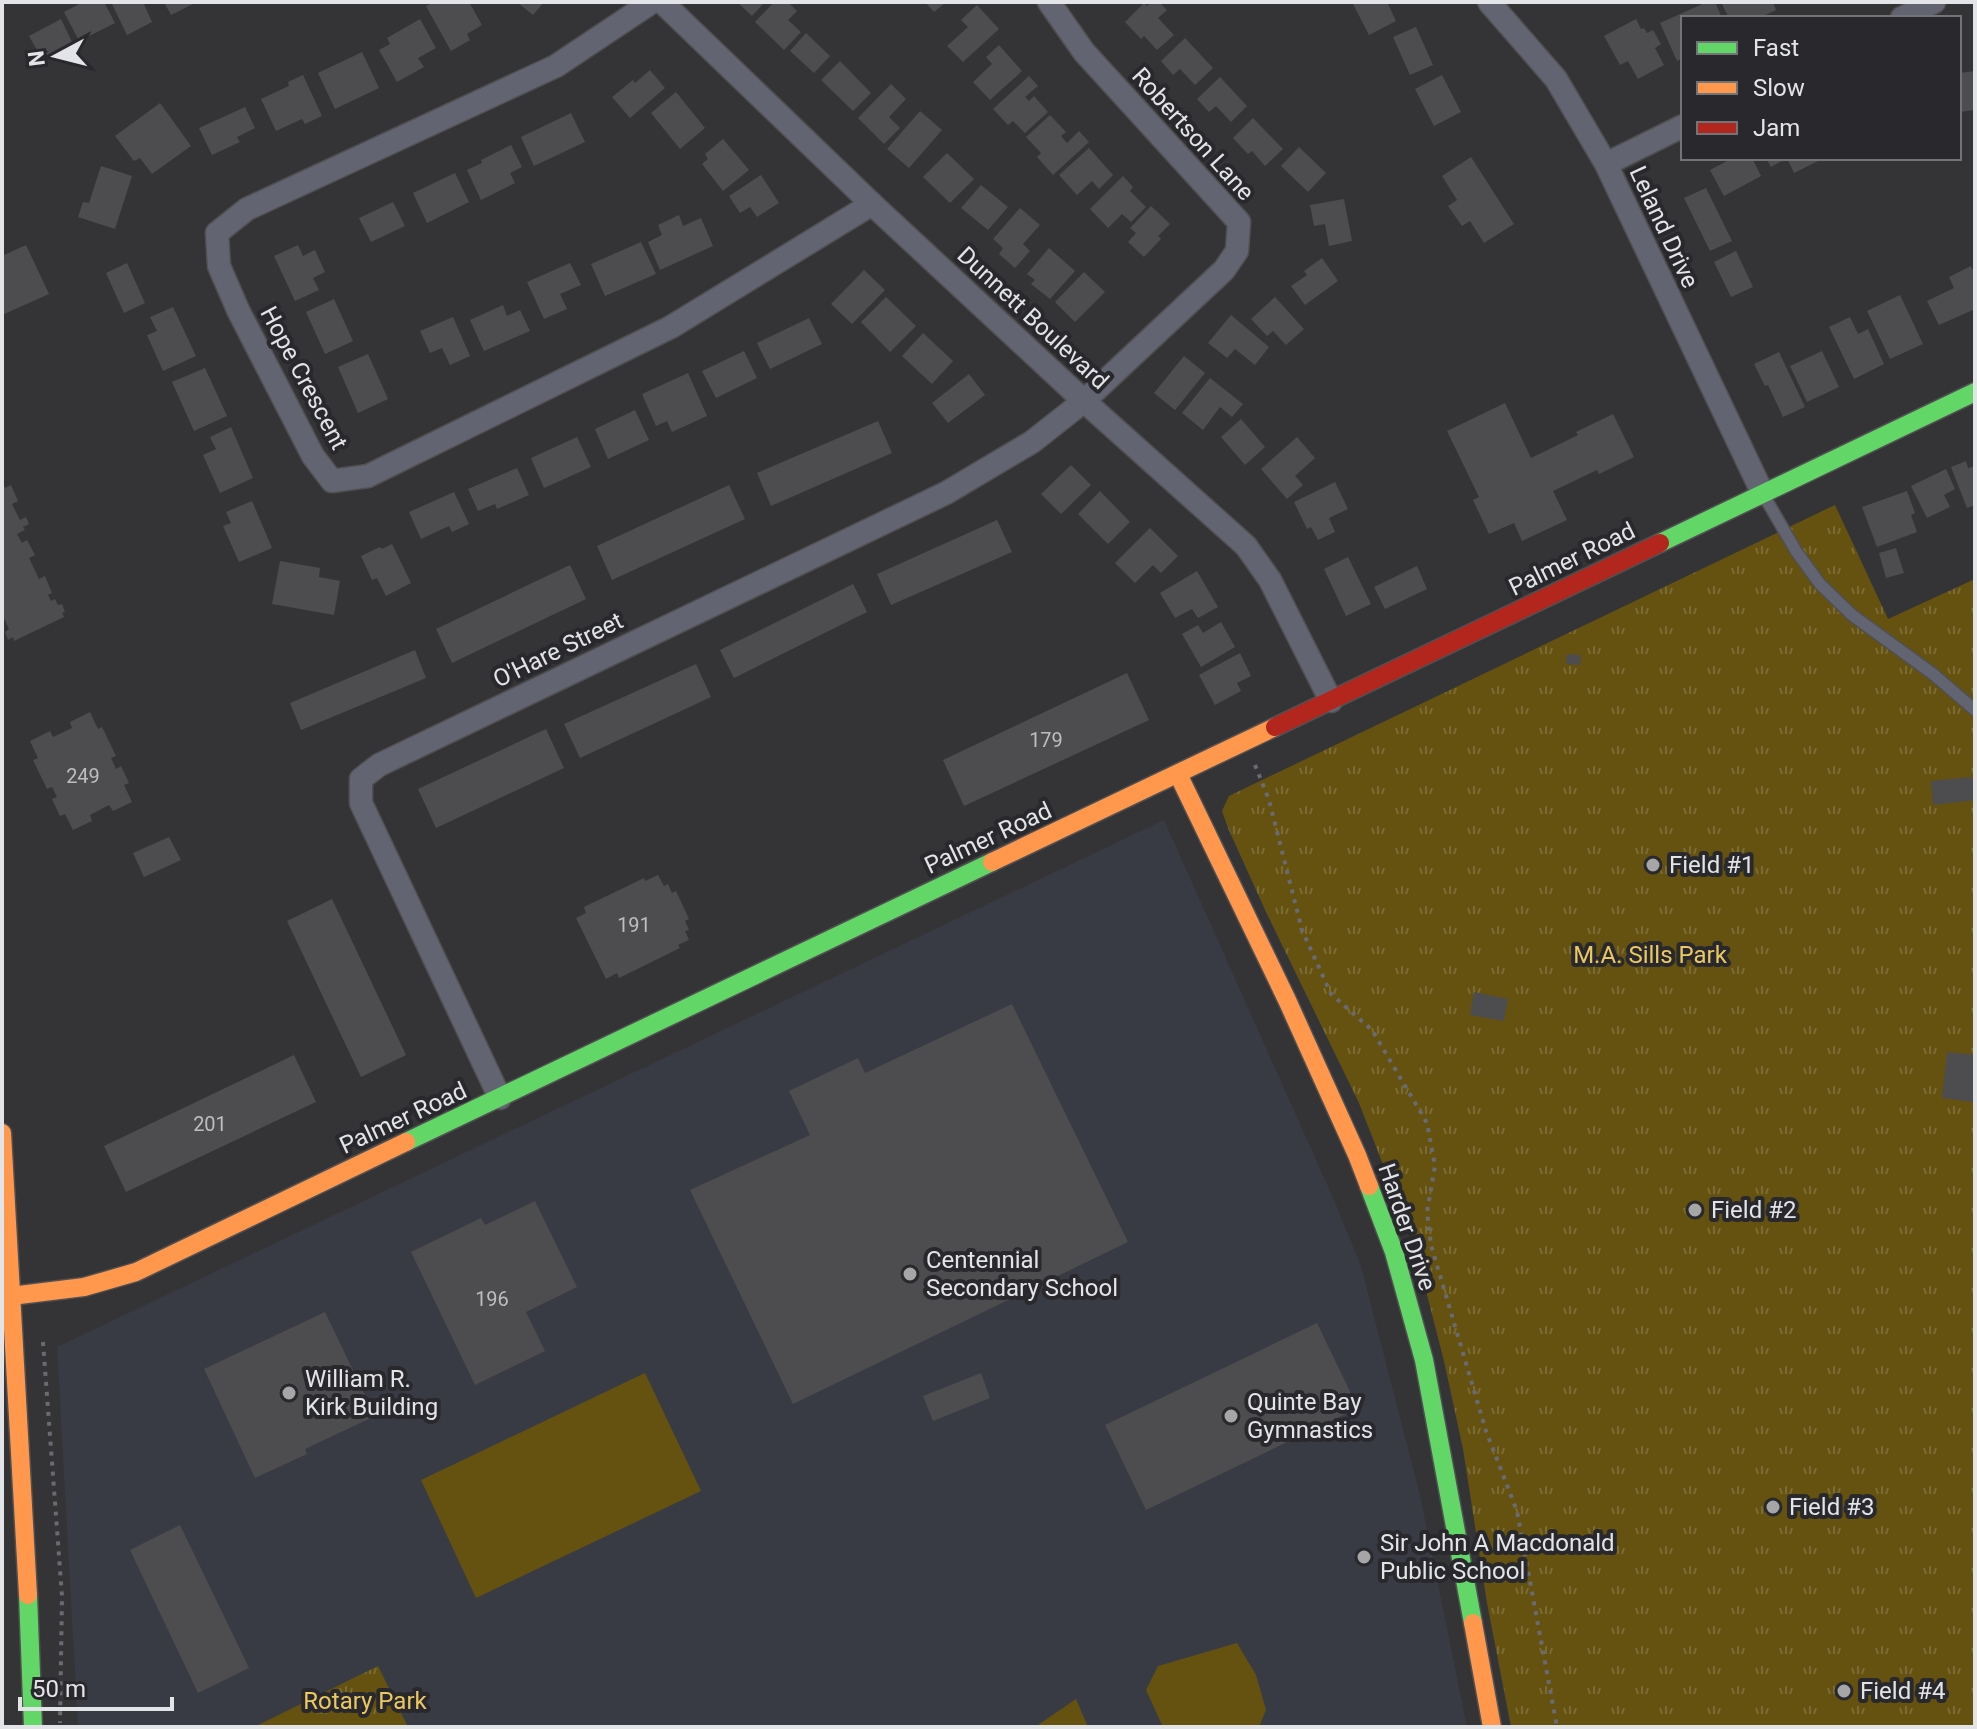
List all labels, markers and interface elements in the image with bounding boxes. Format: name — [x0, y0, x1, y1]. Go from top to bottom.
north arrow — [16, 16, 96, 96]
legend — [1681, 16, 1961, 160]
text: Fast — [1753, 34, 1799, 62]
text: N — [23, 49, 50, 68]
street label: Robertson Lane — [1126, 62, 1260, 206]
text: Slow — [1753, 74, 1805, 102]
text: Jam — [1753, 114, 1800, 142]
street label: Leland Drive — [1624, 162, 1704, 292]
street label: Dunnett Boulevard — [952, 241, 1114, 395]
street label: Hope Crescent — [255, 302, 354, 454]
street label: Palmer Road — [1504, 516, 1640, 602]
street label: O'Hare Street — [489, 606, 628, 693]
house number: 179 — [1029, 728, 1063, 752]
house number: 249 — [66, 764, 100, 788]
street label: Palmer Road — [920, 796, 1056, 880]
place label: Field #1 — [1669, 851, 1754, 879]
marker: Field #1 — [1644, 856, 1662, 874]
house number: 191 — [617, 913, 651, 937]
park label: M.A. Sills Park — [1573, 941, 1728, 969]
street label: Palmer Road — [335, 1076, 471, 1160]
house number: 201 — [193, 1112, 227, 1136]
street label: Harder Drive — [1372, 1160, 1442, 1294]
place label: Field #2 — [1711, 1196, 1796, 1224]
marker: Field #2 — [1686, 1201, 1704, 1219]
place label: Centennial Secondary School — [926, 1246, 1118, 1302]
marker: Centennial Secondary School — [901, 1265, 919, 1283]
house number: 196 — [475, 1287, 509, 1311]
place label: William R. Kirk Building — [305, 1365, 438, 1421]
marker: William R. Kirk Building — [280, 1384, 298, 1402]
place label: Quinte Bay Gymnastics — [1247, 1388, 1373, 1444]
marker: Quinte Bay Gymnastics — [1222, 1407, 1240, 1425]
place label: Field #3 — [1789, 1493, 1874, 1521]
marker: Field #3 — [1764, 1498, 1782, 1516]
place label: Sir John A Macdonald Public School — [1380, 1529, 1615, 1585]
marker: Sir John A Macdonald Public School — [1355, 1548, 1373, 1566]
scale bar — [20, 1661, 172, 1711]
text: 50 m — [32, 1675, 86, 1703]
place label: Field #4 — [1860, 1677, 1945, 1705]
marker: Field #4 — [1835, 1682, 1853, 1700]
park label: Rotary Park — [303, 1687, 428, 1715]

